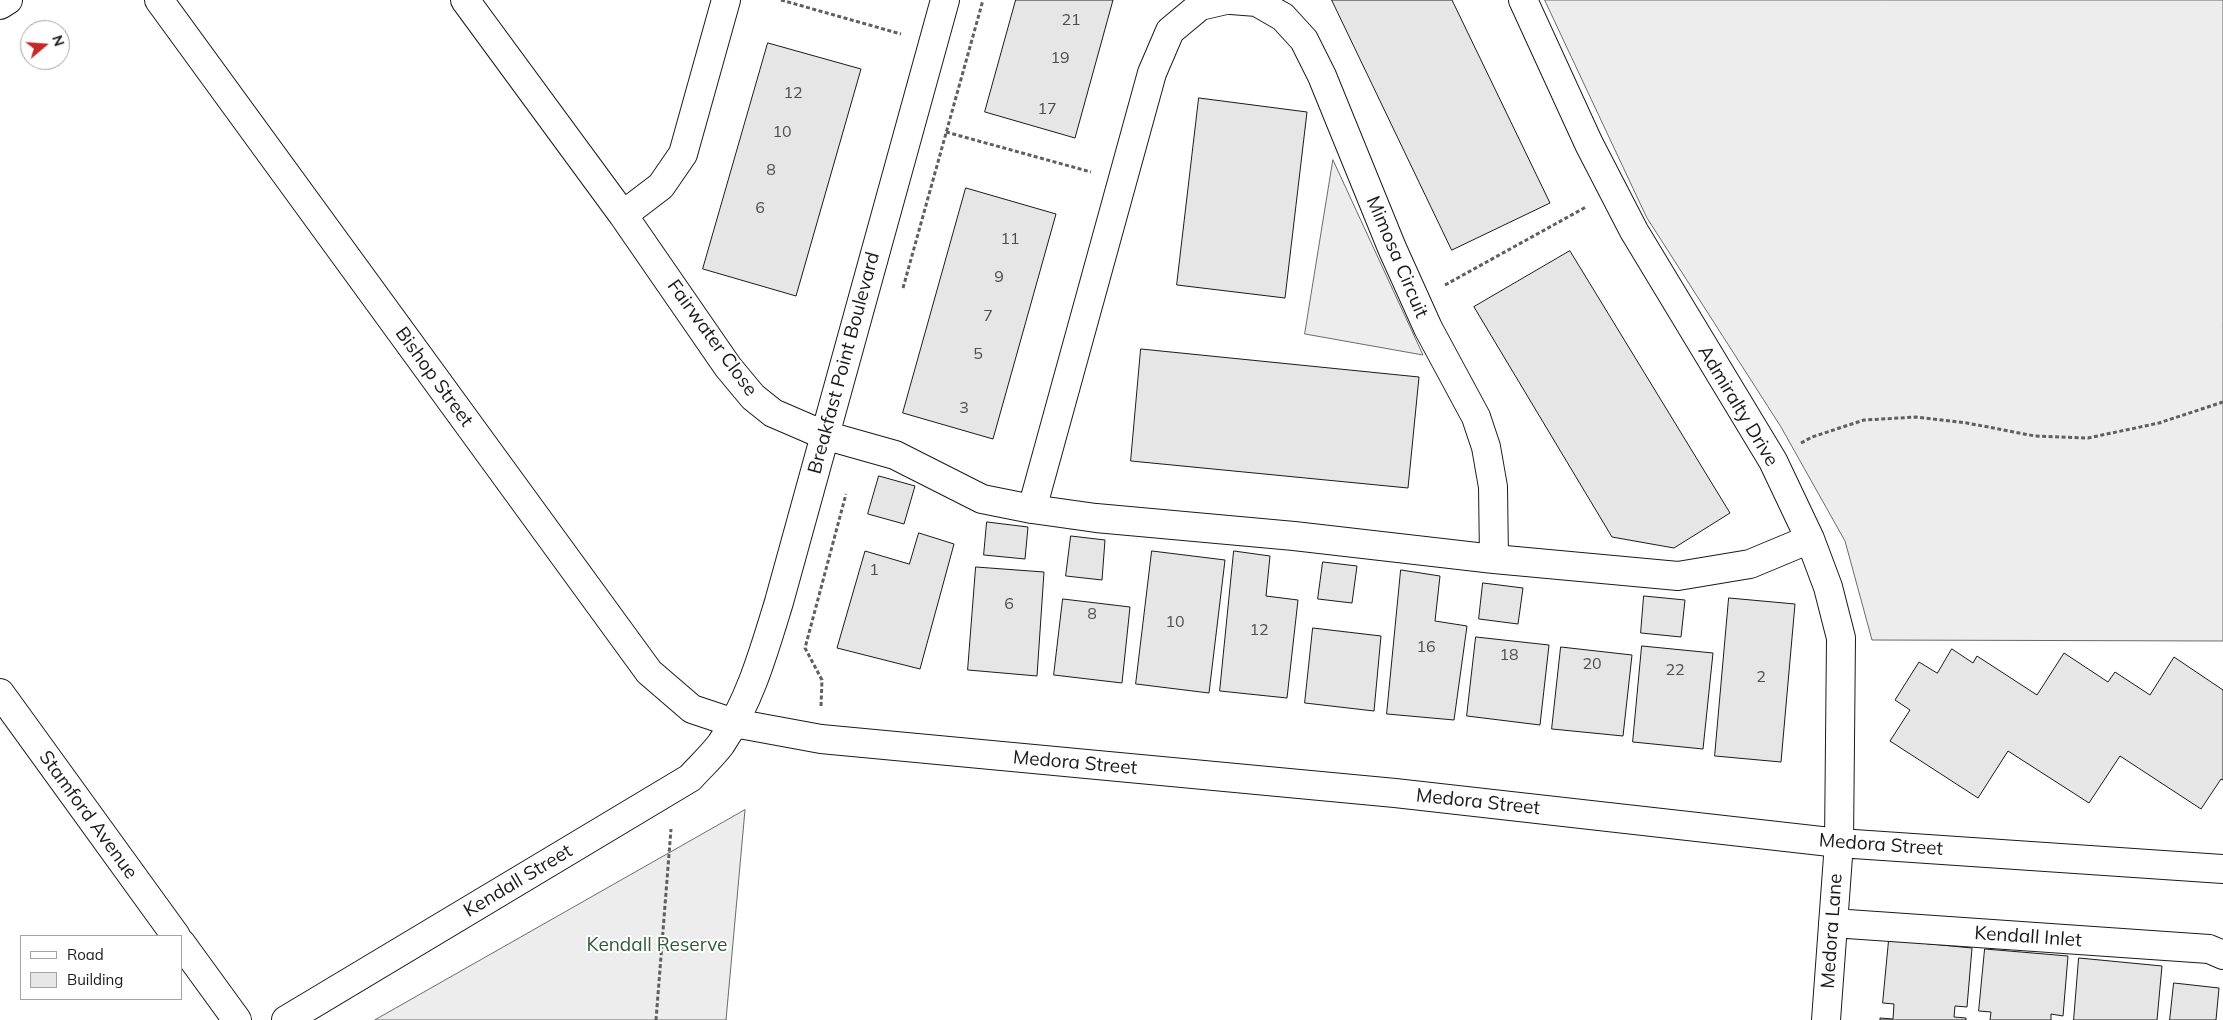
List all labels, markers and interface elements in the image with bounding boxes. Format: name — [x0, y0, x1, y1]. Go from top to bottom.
house number: 21 — [1061, 10, 1081, 30]
north arrow — [20, 20, 70, 70]
text: N — [48, 33, 69, 48]
house number: 19 — [1050, 48, 1070, 68]
house number: 12 — [783, 83, 803, 103]
house number: 17 — [1037, 99, 1057, 119]
house number: 10 — [772, 122, 792, 142]
house number: 8 — [766, 160, 776, 180]
street label: Mimosa Circuit — [1361, 193, 1433, 321]
house number: 6 — [755, 198, 765, 218]
house number: 11 — [1000, 229, 1020, 249]
street label: Breakfast Point Boulevard — [803, 250, 885, 476]
house number: 9 — [994, 267, 1004, 287]
street label: Fairwater Close — [662, 275, 762, 401]
house number: 7 — [983, 306, 993, 326]
street label: Bishop Street — [390, 323, 478, 431]
street label: Admiralty Drive — [1693, 341, 1783, 471]
house number: 5 — [973, 344, 983, 364]
house number: 3 — [959, 398, 969, 418]
house number: 1 — [869, 560, 879, 580]
house number: 6 — [1004, 594, 1014, 614]
house number: 8 — [1087, 604, 1097, 624]
house number: 10 — [1165, 612, 1185, 632]
house number: 12 — [1249, 620, 1269, 640]
house number: 16 — [1416, 637, 1436, 657]
house number: 18 — [1499, 645, 1519, 665]
house number: 20 — [1582, 654, 1602, 674]
house number: 22 — [1665, 660, 1685, 680]
house number: 2 — [1756, 667, 1766, 687]
street label: Stamford Avenue — [34, 746, 142, 884]
street label: Medora Street — [1012, 746, 1138, 780]
street label: Medora Street — [1415, 784, 1541, 820]
street label: Medora Street — [1818, 829, 1944, 861]
street label: Kendall Street — [460, 840, 576, 922]
street label: Medora Lane — [1817, 873, 1847, 989]
street label: Kendall Inlet — [1974, 922, 2082, 952]
park label: Kendall Reserve — [587, 934, 727, 956]
legend — [20, 935, 182, 1000]
text: Road — [67, 945, 104, 964]
text: Building — [67, 970, 123, 989]

